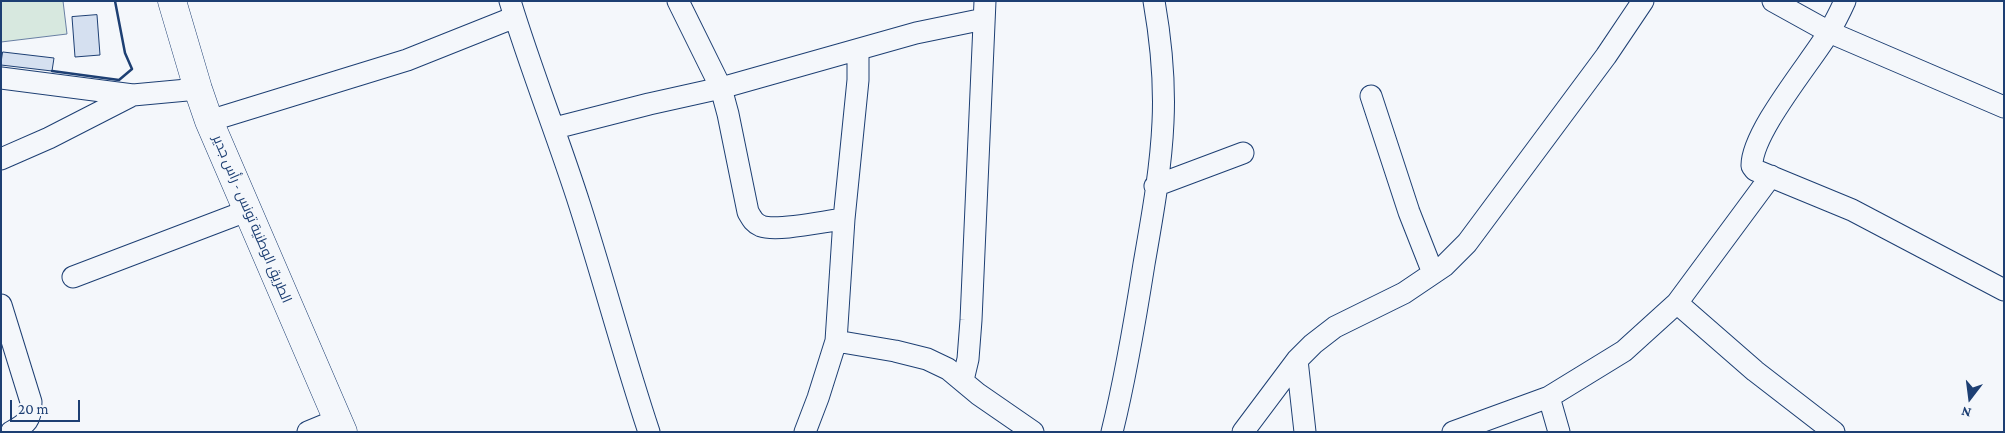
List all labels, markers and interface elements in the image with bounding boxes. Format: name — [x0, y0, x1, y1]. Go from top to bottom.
street label: الطريق الوطنية تونس - رأس جدير — [209, 132, 295, 306]
north arrow — [1945, 373, 1995, 423]
scale bar — [12, 390, 82, 422]
text: 20 m — [18, 401, 49, 417]
text: N — [1959, 404, 1973, 421]

